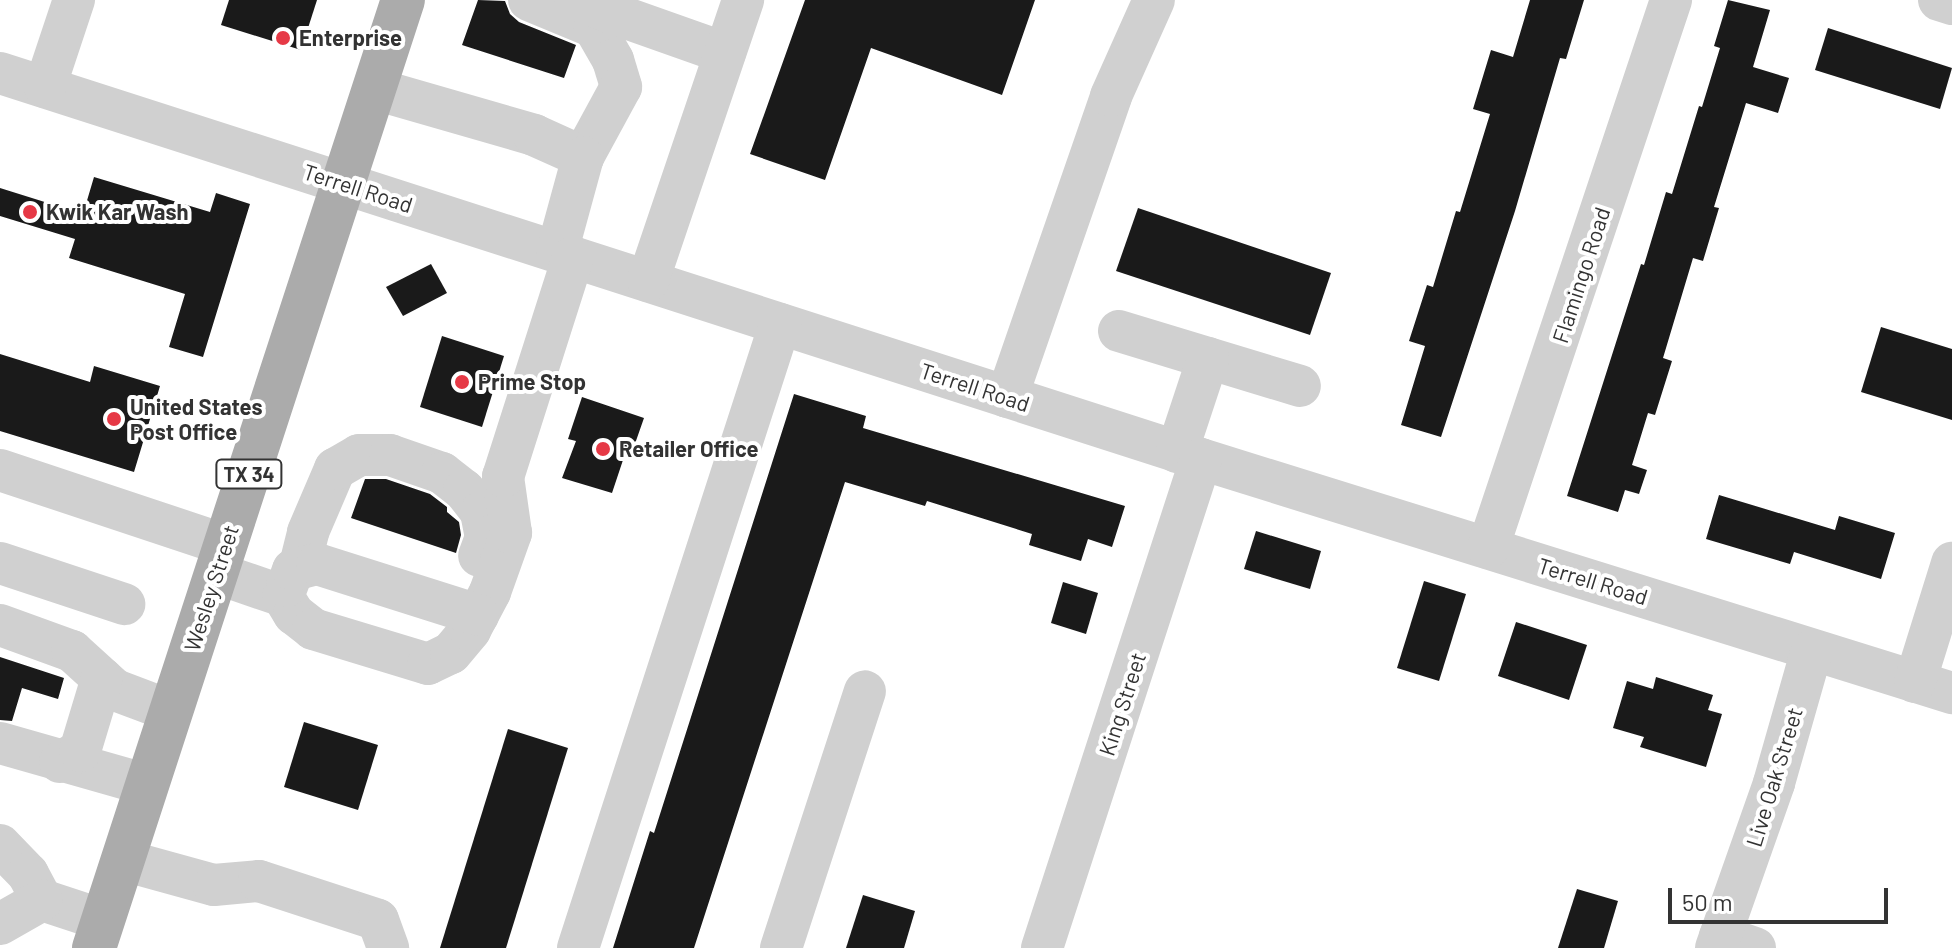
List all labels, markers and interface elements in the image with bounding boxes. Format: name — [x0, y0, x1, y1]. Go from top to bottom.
place label: Enterprise — [299, 25, 402, 51]
marker: Enterprise — [274, 29, 292, 47]
street label: Terrell Road — [300, 158, 416, 218]
place label: Kwik Kar Wash — [46, 199, 189, 225]
marker: Kwik Kar Wash — [21, 203, 39, 221]
street label: Flamingo Road — [1547, 204, 1615, 346]
street label: Terrell Road — [917, 357, 1033, 417]
place label: Prime Stop — [478, 369, 586, 395]
marker: Prime Stop — [453, 373, 471, 391]
place label: United States Post Office — [130, 393, 262, 444]
marker: United States Post Office — [105, 410, 123, 428]
place label: Retailer Office — [619, 436, 759, 462]
marker: Retailer Office — [594, 440, 612, 458]
road number: TX 34 — [215, 458, 283, 490]
street label: Wesley Street — [178, 521, 244, 655]
street label: Terrell Road — [1535, 552, 1651, 610]
street label: King Street — [1093, 649, 1151, 759]
street label: Live Oak Street — [1740, 704, 1808, 850]
scale bar — [1672, 872, 1892, 922]
text: 50 m — [1682, 887, 1733, 916]

